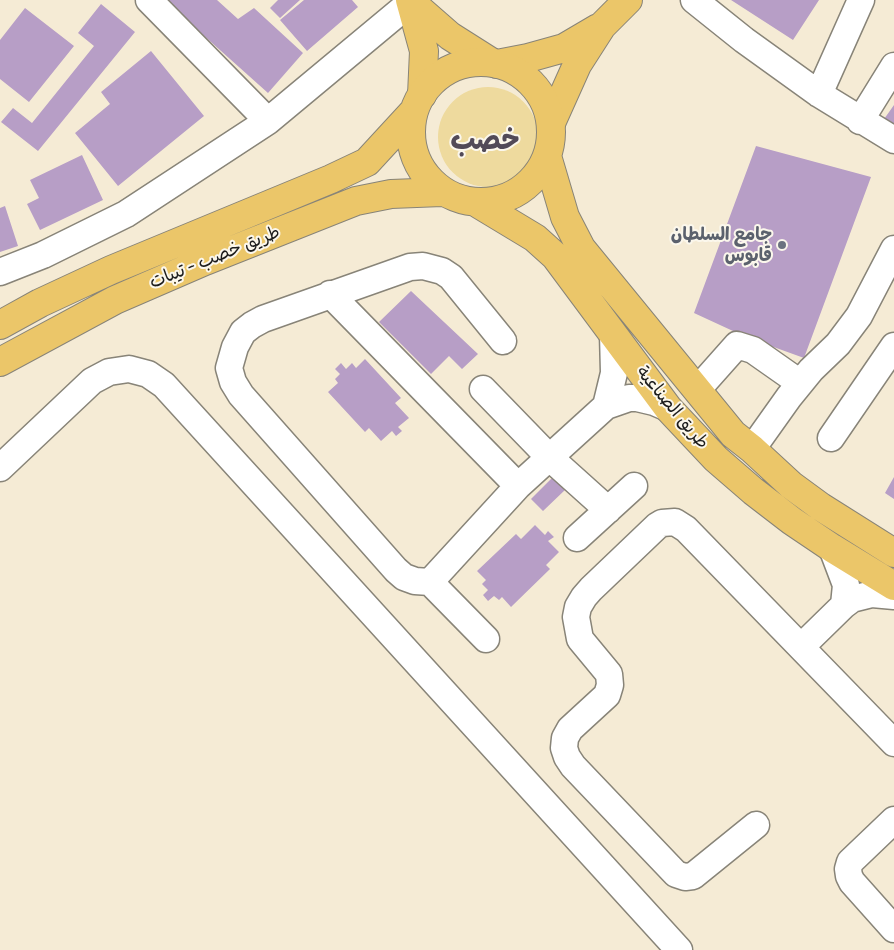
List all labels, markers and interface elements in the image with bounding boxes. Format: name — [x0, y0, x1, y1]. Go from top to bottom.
district label: خصب — [450, 125, 520, 159]
street label: طريق خصب - تيبات — [146, 222, 284, 294]
place label: جامع السلطان قابوس — [671, 224, 772, 266]
marker: جامع السلطان قابوس — [776, 239, 788, 251]
street label: طريق الصناعية — [631, 362, 713, 454]

